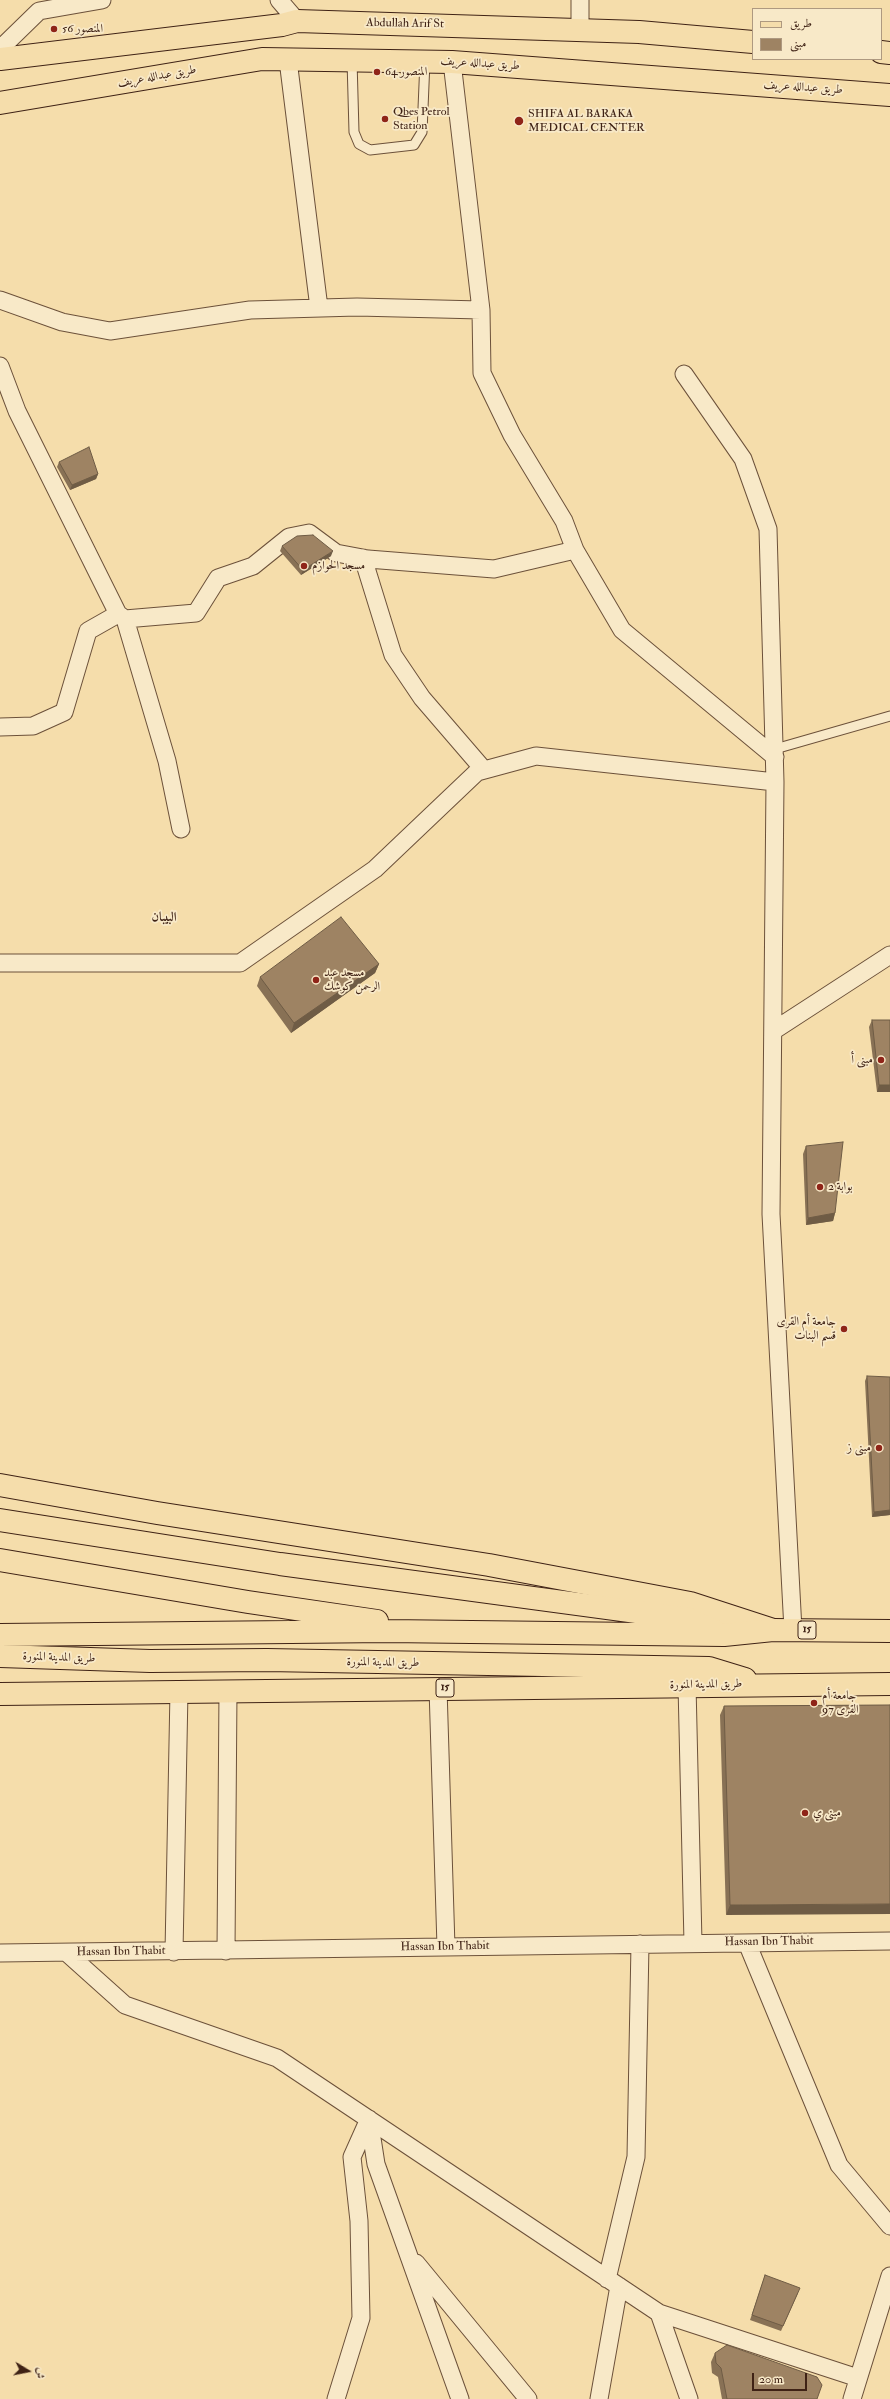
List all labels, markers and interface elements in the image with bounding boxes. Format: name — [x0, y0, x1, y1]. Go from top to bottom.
legend — [752, 8, 882, 60]
street label: Abdullah Arif St — [366, 16, 444, 32]
text: طريق — [790, 16, 812, 31]
place label: المنصور 56 — [62, 22, 103, 36]
marker: المنصور 56 — [49, 24, 59, 34]
text: مبنى — [790, 36, 806, 51]
street label: طريق عبدالله عريف — [440, 54, 520, 74]
street label: طريق عبدالله عريف — [117, 63, 197, 91]
place label: المنصور 64 — [385, 65, 427, 79]
marker: المنصور 64 — [372, 67, 382, 77]
street label: طريق عبدالله عريف — [763, 78, 843, 98]
place label: Qbes Petrol Station — [393, 105, 449, 133]
place label: SHIFA AL BARAKA MEDICAL CENTER — [528, 107, 645, 135]
marker: Qbes Petrol Station — [380, 114, 390, 124]
marker: SHIFA AL BARAKA MEDICAL CENTER — [513, 115, 525, 127]
place label: مسجد الحوازم — [312, 559, 365, 573]
marker: مسجد الحوازم — [299, 561, 309, 571]
district label: البيبان — [151, 910, 177, 926]
place label: مسجد عبد الرحمن كوشك — [324, 966, 380, 994]
marker: مسجد عبد الرحمن كوشك — [311, 975, 321, 985]
place label: مبنى أ — [851, 1053, 873, 1067]
marker: مبنى أ — [876, 1055, 886, 1065]
place label: بوابة 2 — [828, 1180, 852, 1194]
marker: بوابة 2 — [815, 1182, 825, 1192]
place label: جامعة أم القرى قسم البنات — [777, 1315, 836, 1343]
marker: جامعة أم القرى قسم البنات — [839, 1324, 849, 1334]
place label: مبنى ز — [847, 1441, 871, 1455]
marker: مبنى ز — [874, 1443, 884, 1453]
road number: 15 — [798, 1621, 816, 1639]
street label: طريق المدينة المنورة — [22, 1650, 96, 1666]
street label: طريق المدينة المنورة — [346, 1655, 420, 1671]
street label: طريق المدينة المنورة — [669, 1677, 743, 1693]
road number: 15 — [436, 1679, 454, 1697]
place label: جامعة أم القرى 97 — [822, 1689, 859, 1717]
marker: جامعة أم القرى 97 — [809, 1698, 819, 1708]
place label: مبنى ي — [813, 1806, 841, 1820]
marker: مبنى ي — [800, 1808, 810, 1818]
street label: Hassan Ibn Thabit — [724, 1934, 814, 1950]
street label: Hassan Ibn Thabit — [400, 1939, 490, 1955]
street label: Hassan Ibn Thabit — [76, 1944, 166, 1960]
north arrow — [8, 2351, 48, 2391]
scale bar — [754, 2365, 809, 2391]
text: ش — [33, 2367, 48, 2380]
text: 20 m — [759, 2372, 783, 2387]

